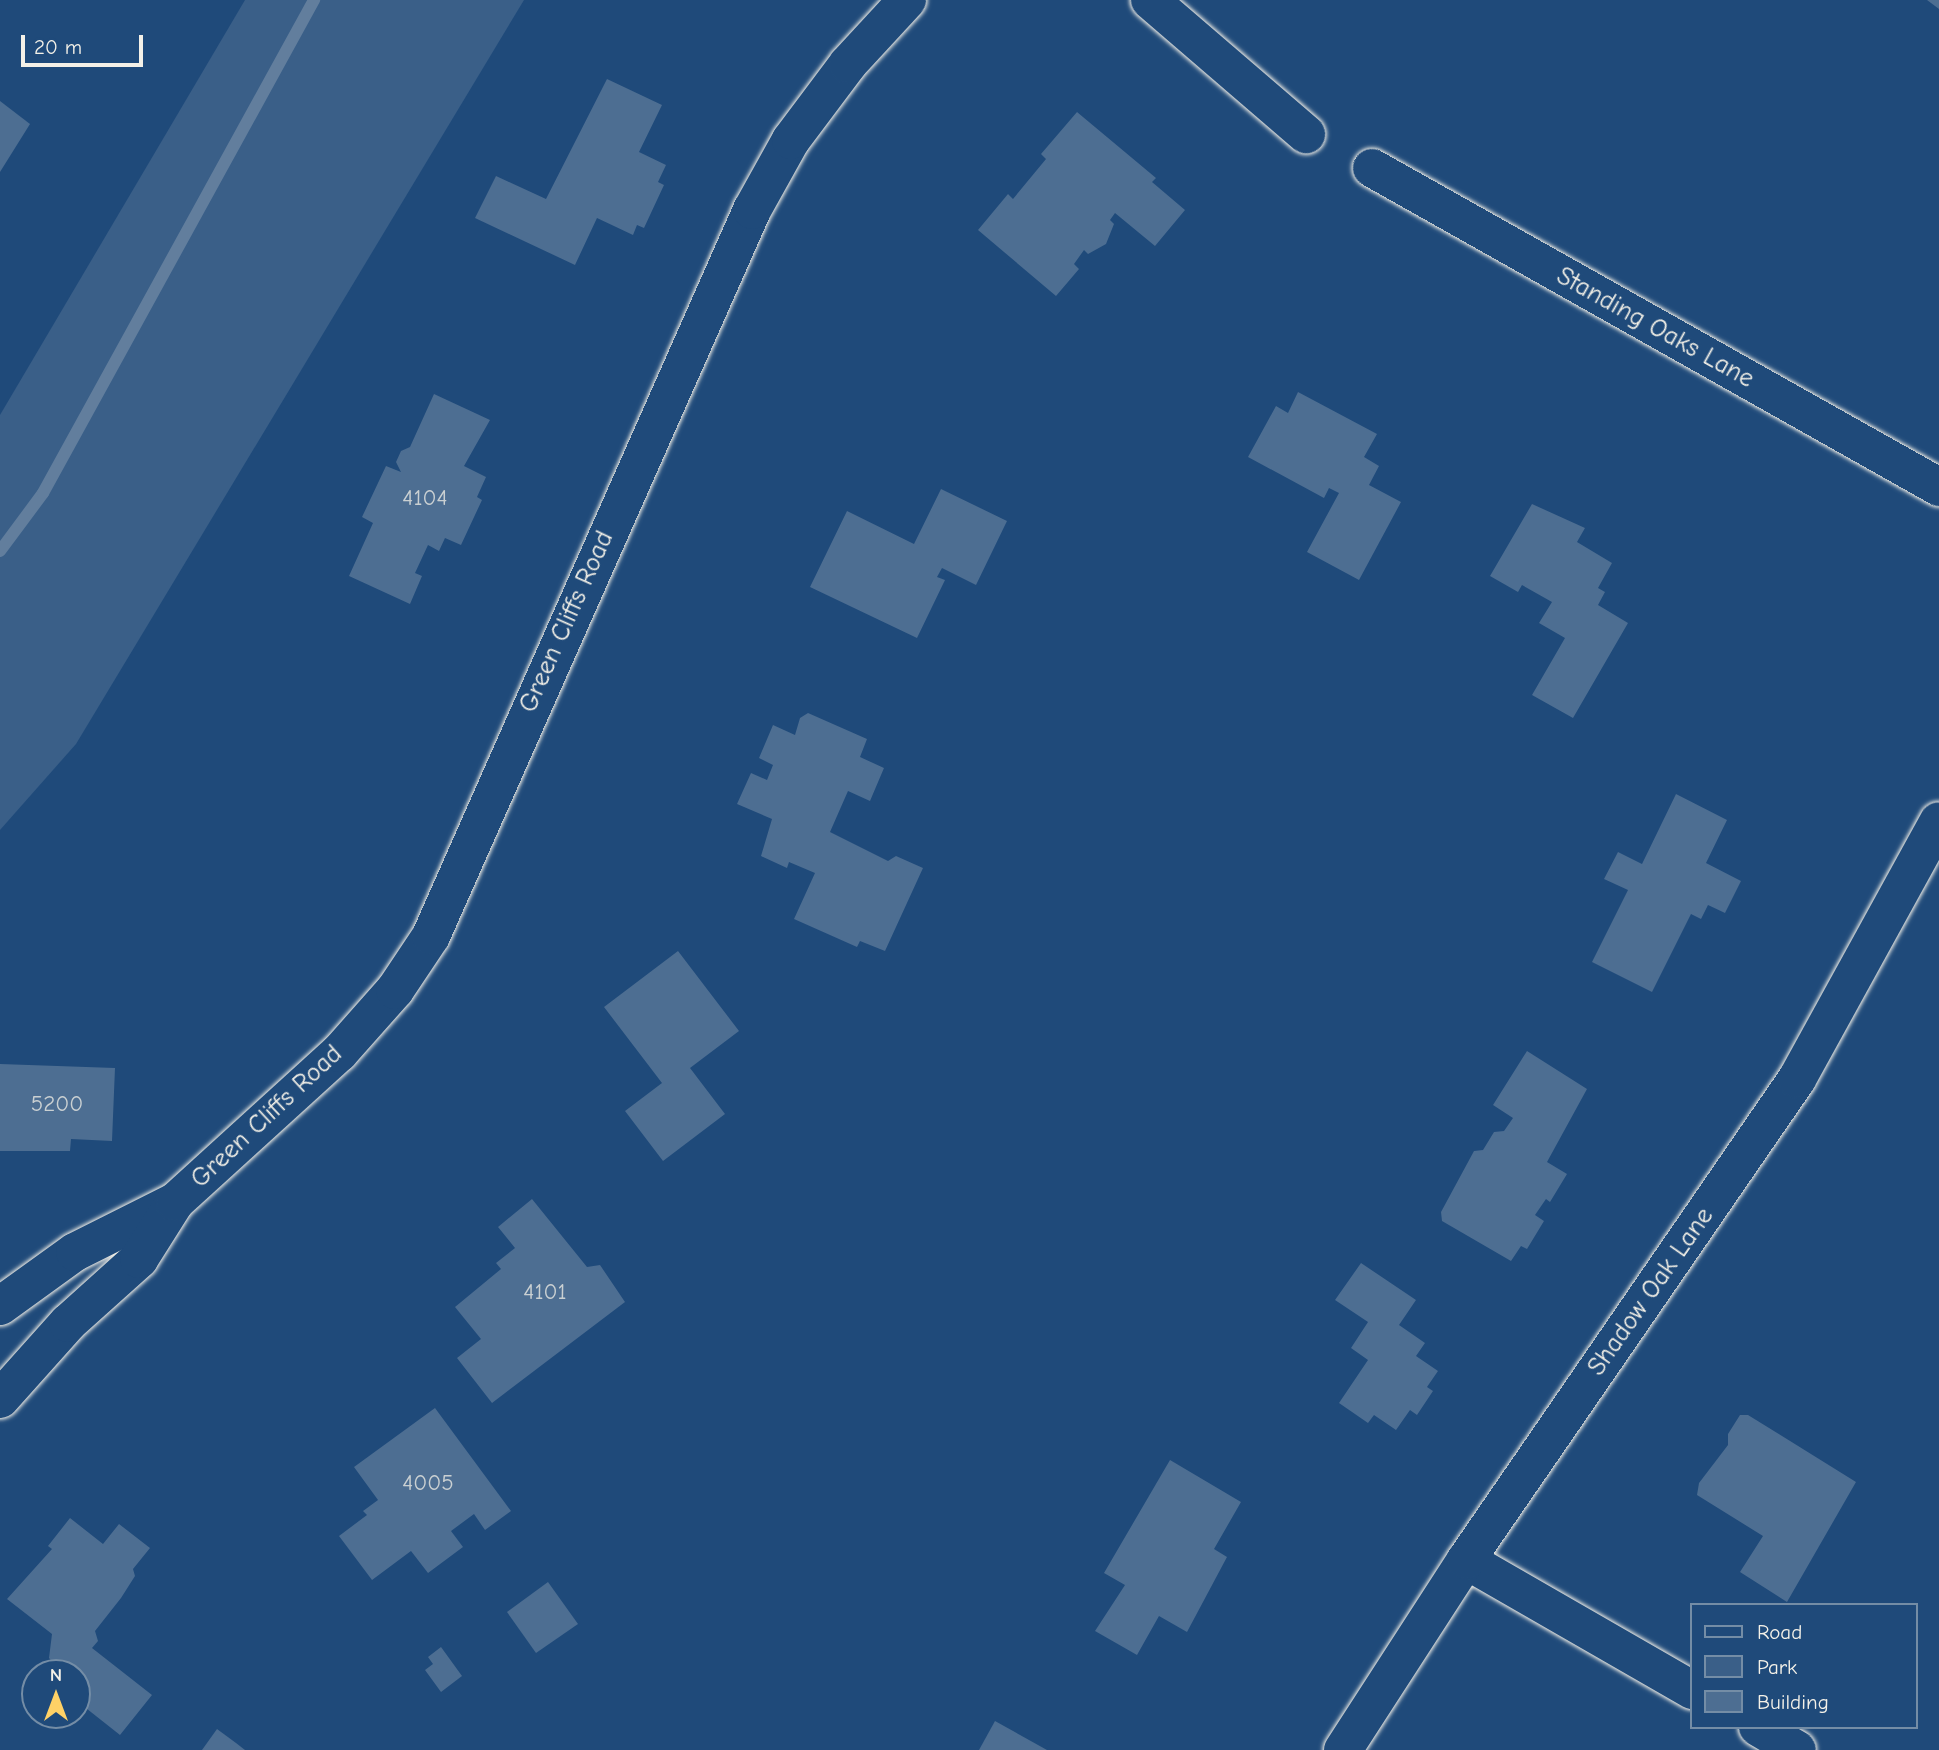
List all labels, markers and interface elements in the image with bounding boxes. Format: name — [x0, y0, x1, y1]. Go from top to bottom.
scale bar — [24, 21, 147, 65]
text: 20 m — [34, 35, 82, 59]
street label: Standing Oaks Lane — [1551, 261, 1759, 395]
house number: 4104 — [402, 484, 448, 512]
street label: Green Cliffs Road — [513, 526, 621, 718]
street label: Green Cliffs Road — [185, 1039, 349, 1195]
house number: 5200 — [31, 1090, 83, 1118]
street label: Shadow Oak Lane — [1581, 1202, 1721, 1382]
house number: 4101 — [523, 1278, 567, 1306]
house number: 4005 — [402, 1469, 454, 1497]
legend — [1690, 1603, 1918, 1729]
text: Road — [1757, 1620, 1802, 1644]
text: Park — [1757, 1655, 1797, 1679]
north arrow — [21, 1659, 91, 1729]
text: N — [50, 1664, 62, 1686]
text: Building — [1757, 1690, 1829, 1714]

